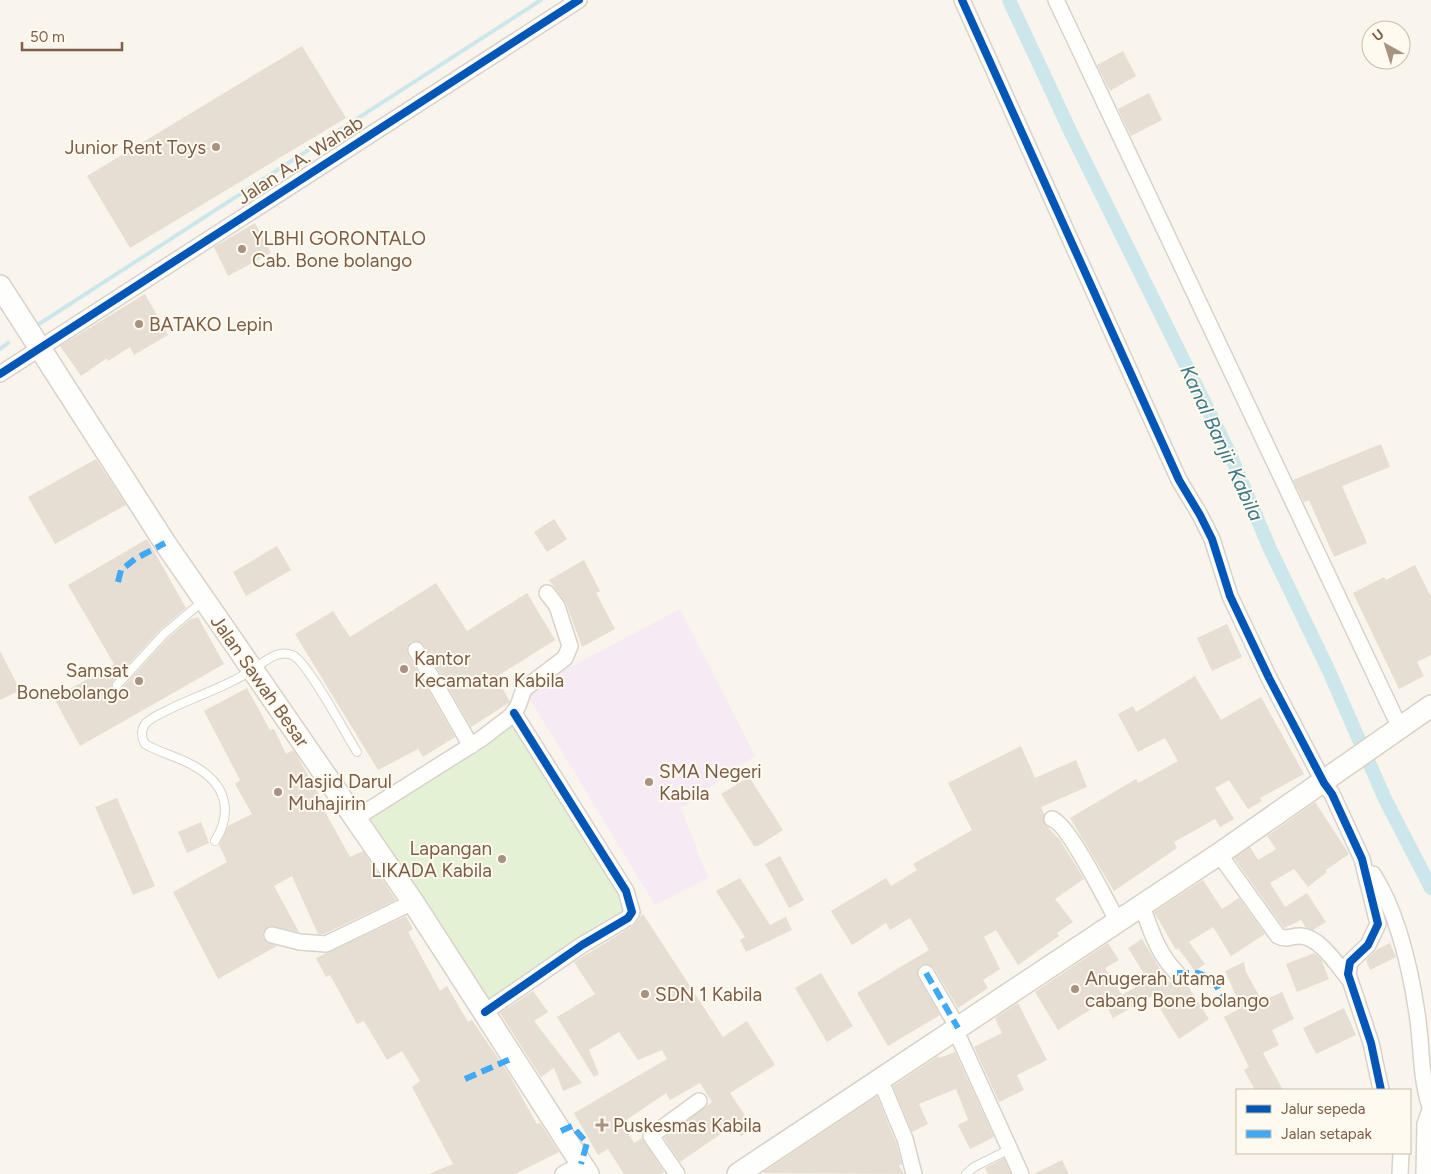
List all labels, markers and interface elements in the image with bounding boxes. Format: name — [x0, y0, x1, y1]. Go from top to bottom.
scale bar — [22, 20, 122, 52]
north arrow — [1361, 20, 1411, 70]
text: U — [1369, 26, 1387, 45]
text: 50 m — [30, 28, 65, 46]
street label: Jalan A.A. Wahab — [233, 111, 367, 209]
place label: Junior Rent Toys — [65, 136, 206, 159]
marker: Junior Rent Toys — [210, 141, 222, 153]
place label: YLBHI GORONTALO Cab. Bone bolango — [252, 227, 426, 272]
marker: YLBHI GORONTALO Cab. Bone bolango — [236, 243, 248, 255]
place label: BATAKO Lepin — [149, 313, 273, 336]
marker: BATAKO Lepin — [133, 318, 145, 330]
water label: Kanal Banjir Kabila — [1175, 361, 1269, 525]
street label: Jalan Sawah Besar — [206, 610, 315, 752]
place label: Kantor Kecamatan Kabila — [414, 647, 564, 692]
place label: Samsat Bonebolango — [17, 659, 129, 704]
marker: Kantor Kecamatan Kabila — [398, 663, 410, 675]
marker: Samsat Bonebolango — [133, 675, 145, 687]
place label: SMA Negeri Kabila — [659, 760, 762, 805]
place label: Masjid Darul Muhajirin — [288, 770, 392, 815]
marker: SMA Negeri Kabila — [643, 776, 655, 788]
marker: Masjid Darul Muhajirin — [272, 786, 284, 798]
place label: Lapangan LIKADA Kabila — [371, 837, 492, 882]
marker: Lapangan LIKADA Kabila — [496, 853, 508, 865]
place label: Anugerah utama cabang Bone bolango — [1085, 967, 1269, 1012]
place label: SDN 1 Kabila — [655, 983, 762, 1006]
marker: Anugerah utama cabang Bone bolango — [1069, 983, 1081, 995]
marker: SDN 1 Kabila — [639, 988, 651, 1000]
legend — [1236, 1089, 1411, 1154]
text: Jalur sepeda — [1281, 1100, 1366, 1118]
place label: Puskesmas Kabila — [613, 1114, 762, 1137]
marker: Puskesmas Kabila — [595, 1118, 609, 1132]
text: Jalan setapak — [1281, 1125, 1372, 1143]

